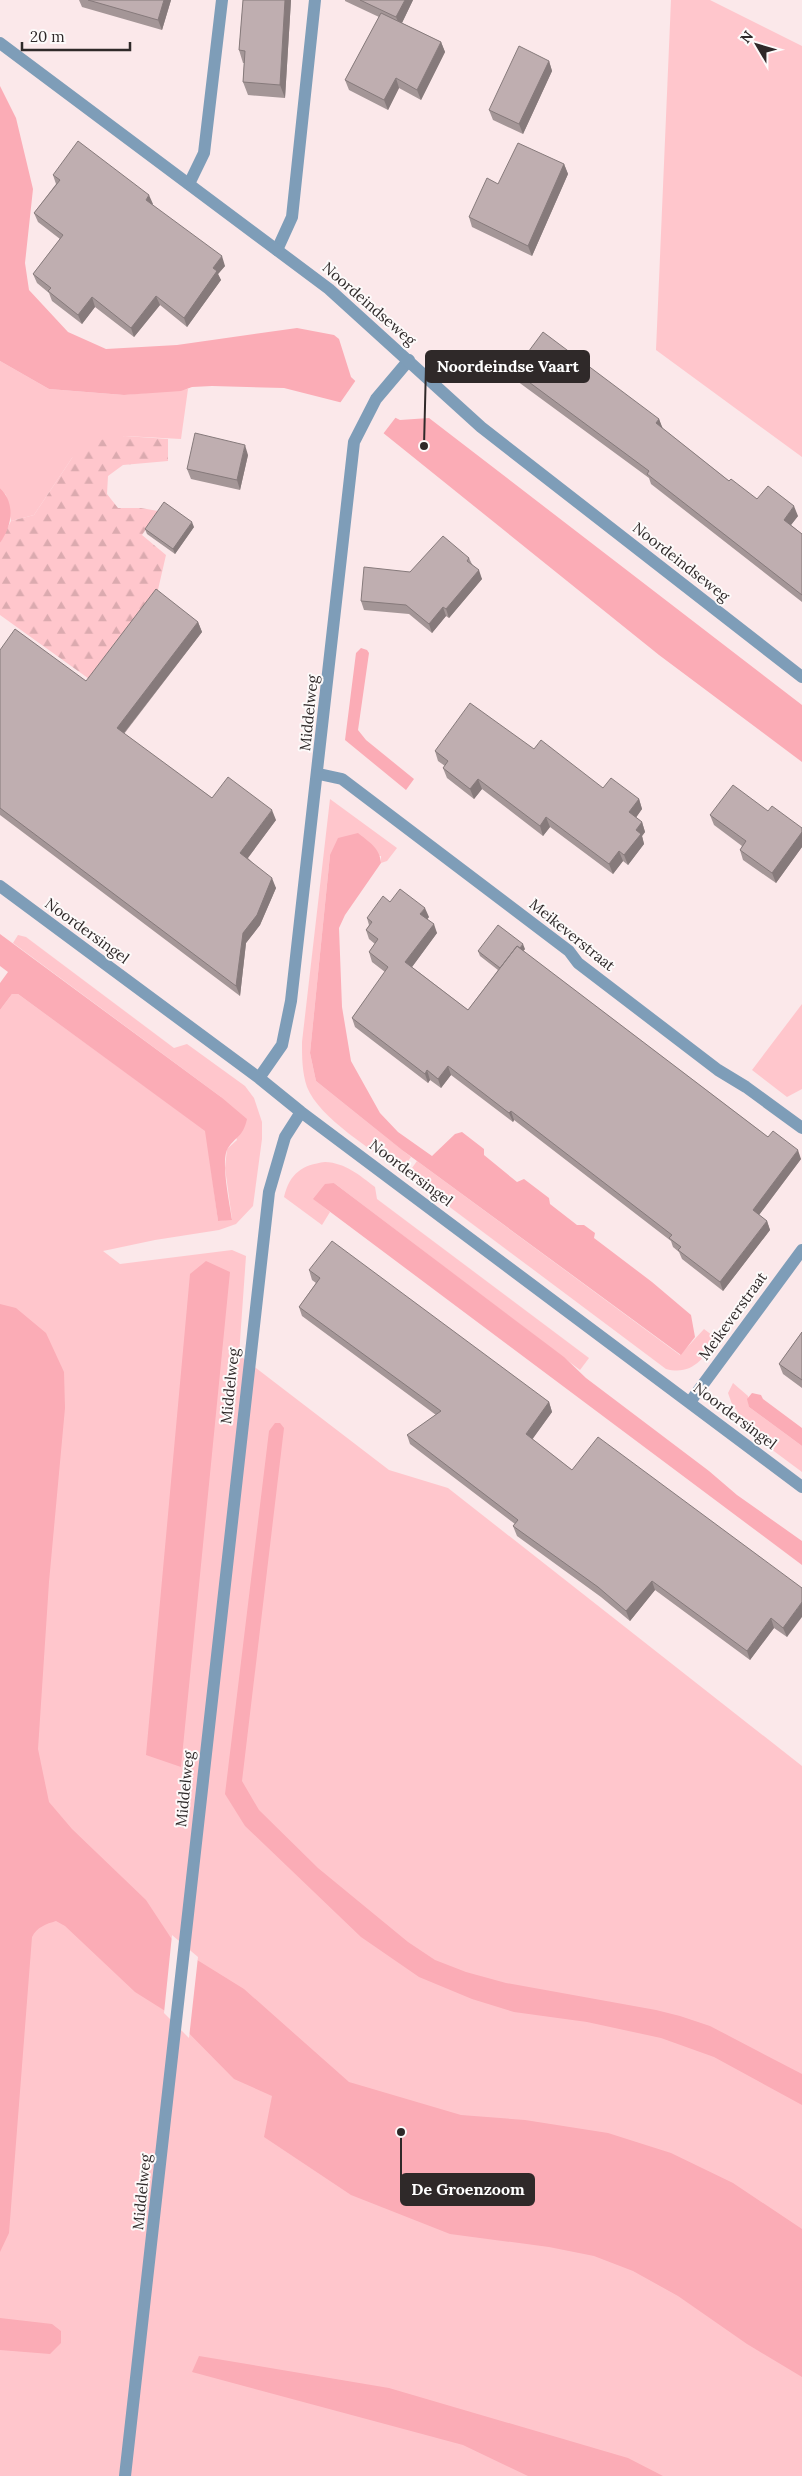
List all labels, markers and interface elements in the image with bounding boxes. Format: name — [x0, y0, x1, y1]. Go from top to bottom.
scale bar — [22, 20, 130, 52]
north arrow — [732, 20, 782, 70]
text: 20 m — [30, 27, 65, 46]
text: N — [736, 27, 757, 47]
street label: Noordeindseweg — [319, 258, 421, 350]
callout: Noordeindse Vaart — [426, 351, 589, 382]
text: Noordeindse Vaart — [437, 356, 580, 376]
street label: Noordeindseweg — [629, 518, 734, 606]
street label: Middelweg — [295, 673, 322, 752]
street label: Noordersingel — [41, 894, 133, 968]
street label: Meikeverstraat — [526, 894, 619, 975]
street label: Noordersingel — [366, 1135, 457, 1210]
street label: Meikeverstraat — [694, 1268, 771, 1364]
street label: Middelweg — [216, 1346, 243, 1425]
street label: Noordersingel — [690, 1378, 781, 1453]
street label: Middelweg — [171, 1749, 198, 1828]
street label: Middelweg — [128, 2152, 155, 2231]
callout: De Groenzoom — [401, 2174, 534, 2205]
text: De Groenzoom — [411, 2179, 525, 2199]

